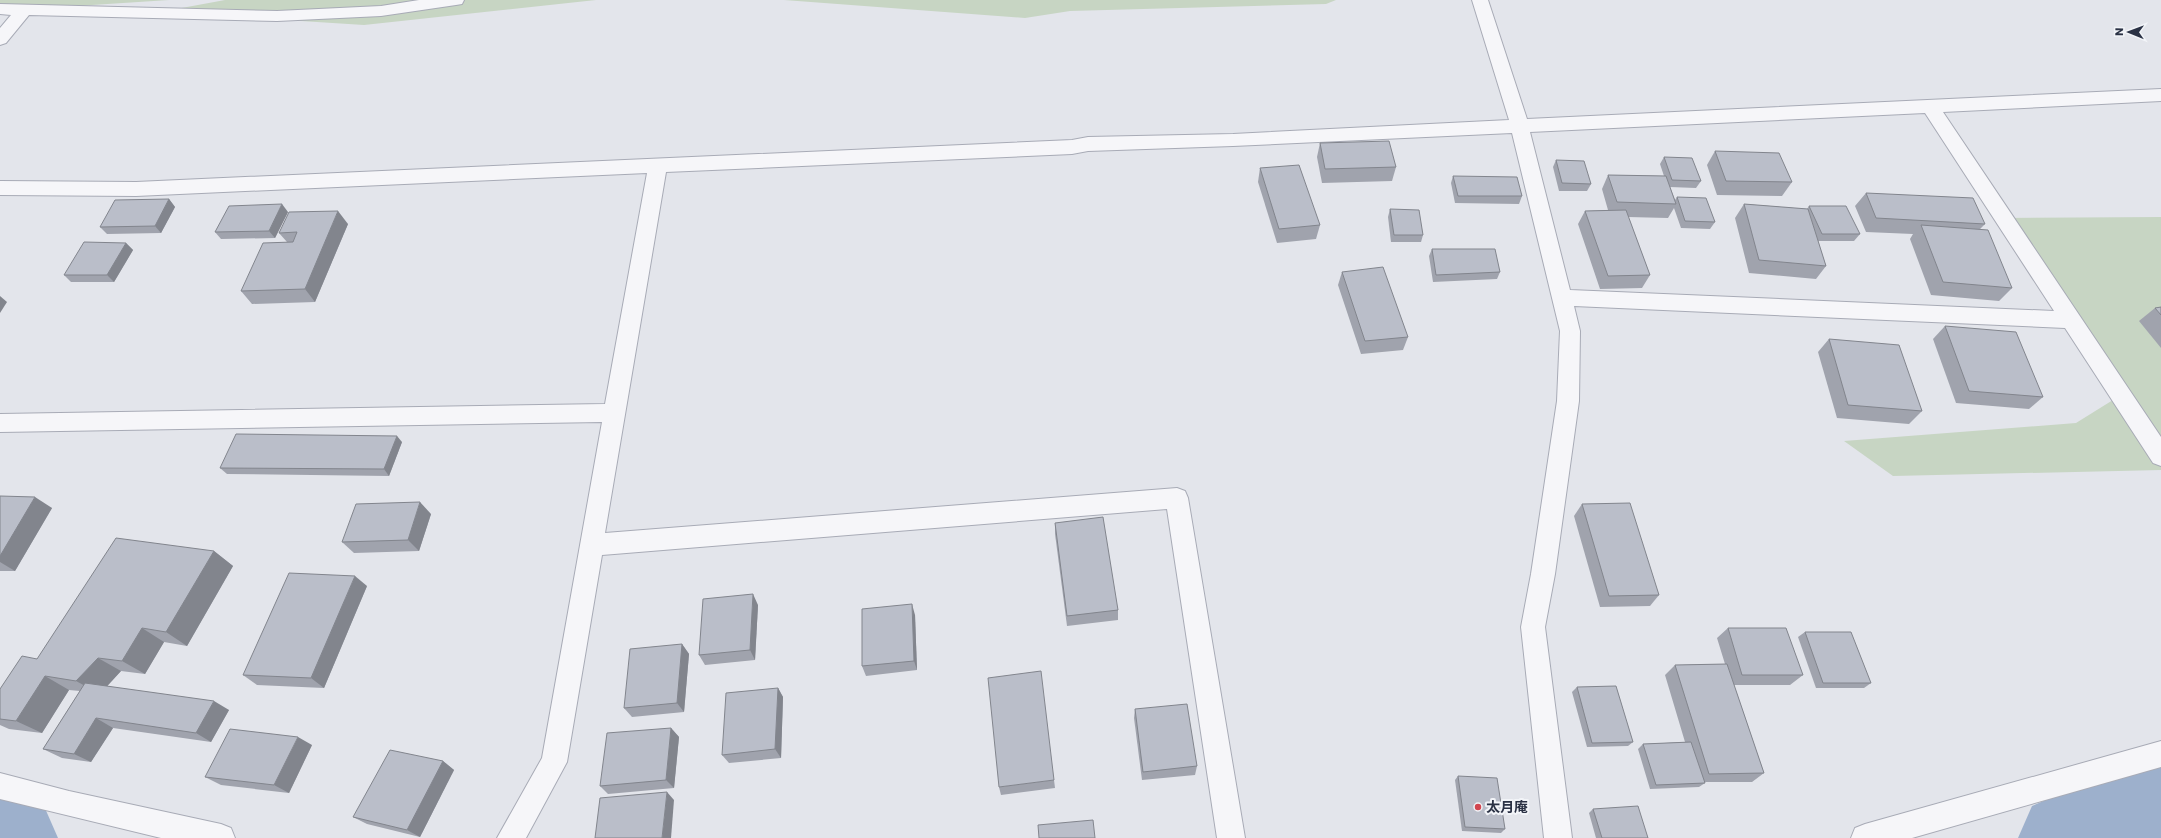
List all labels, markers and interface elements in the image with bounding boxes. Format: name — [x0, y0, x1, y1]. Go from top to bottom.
north arrow — [2109, 12, 2149, 52]
text: N — [2111, 28, 2127, 36]
place label: 太月庵 — [1486, 797, 1528, 817]
marker: 太月庵 — [1473, 802, 1483, 812]

